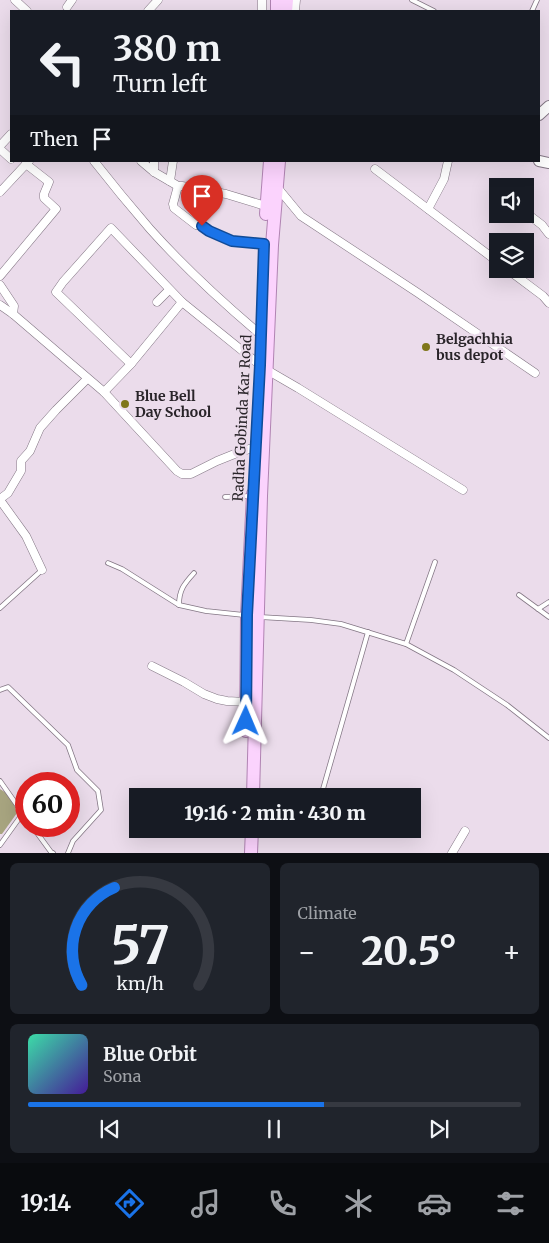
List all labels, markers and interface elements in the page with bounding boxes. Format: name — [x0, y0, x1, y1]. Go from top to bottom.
text: 380 m — [113, 27, 221, 71]
icon: left — [30, 30, 95, 95]
text: Turn left — [113, 70, 207, 98]
icon: arrive — [88, 125, 116, 153]
text: Then — [30, 127, 78, 151]
pin — [181, 175, 223, 226]
map controls — [489, 178, 534, 278]
button: sound — [489, 178, 534, 223]
icon: arrive — [188, 182, 216, 210]
button: layers — [489, 233, 534, 278]
place label: Belgachhia bus depot — [436, 330, 513, 364]
street label: Radha Gobinda Kar Road — [229, 333, 255, 502]
marker: Belgachhia bus depot — [420, 341, 432, 353]
place label: Blue Bell Day School — [135, 387, 212, 421]
marker: Blue Bell Day School — [119, 398, 131, 410]
position arrow — [219, 694, 271, 746]
speed limit sign: 60 — [15, 772, 80, 837]
text: 19:16 · 2 min · 430 m — [184, 801, 366, 825]
text: Climate — [298, 903, 357, 923]
text: 57 — [110, 913, 169, 978]
text: 20.5° — [361, 928, 457, 975]
text: − — [298, 934, 316, 970]
text: + — [502, 934, 521, 970]
text: km/h — [116, 972, 164, 995]
text: Blue Orbit — [103, 1042, 197, 1066]
text: Sona — [103, 1066, 141, 1086]
icon: previous — [96, 1115, 124, 1143]
icon: pause — [260, 1115, 288, 1143]
icon: next — [425, 1115, 453, 1143]
icon: directions — [112, 1186, 147, 1221]
icon: music — [188, 1186, 223, 1221]
icon: phone — [265, 1186, 300, 1221]
icon: climate — [341, 1186, 376, 1221]
icon: car — [417, 1186, 452, 1221]
icon: filters — [493, 1186, 528, 1221]
text: 19:14 — [21, 1189, 71, 1217]

